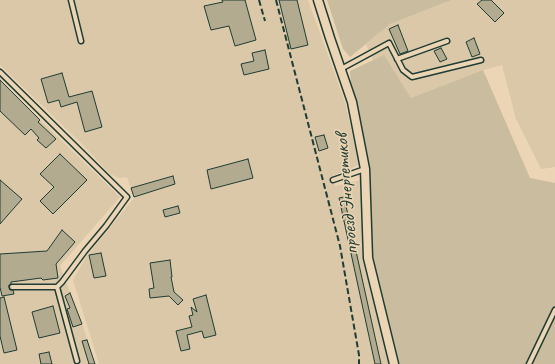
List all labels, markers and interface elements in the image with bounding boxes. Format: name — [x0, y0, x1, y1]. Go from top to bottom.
street label: проезд Энергетиков — [330, 132, 364, 256]

